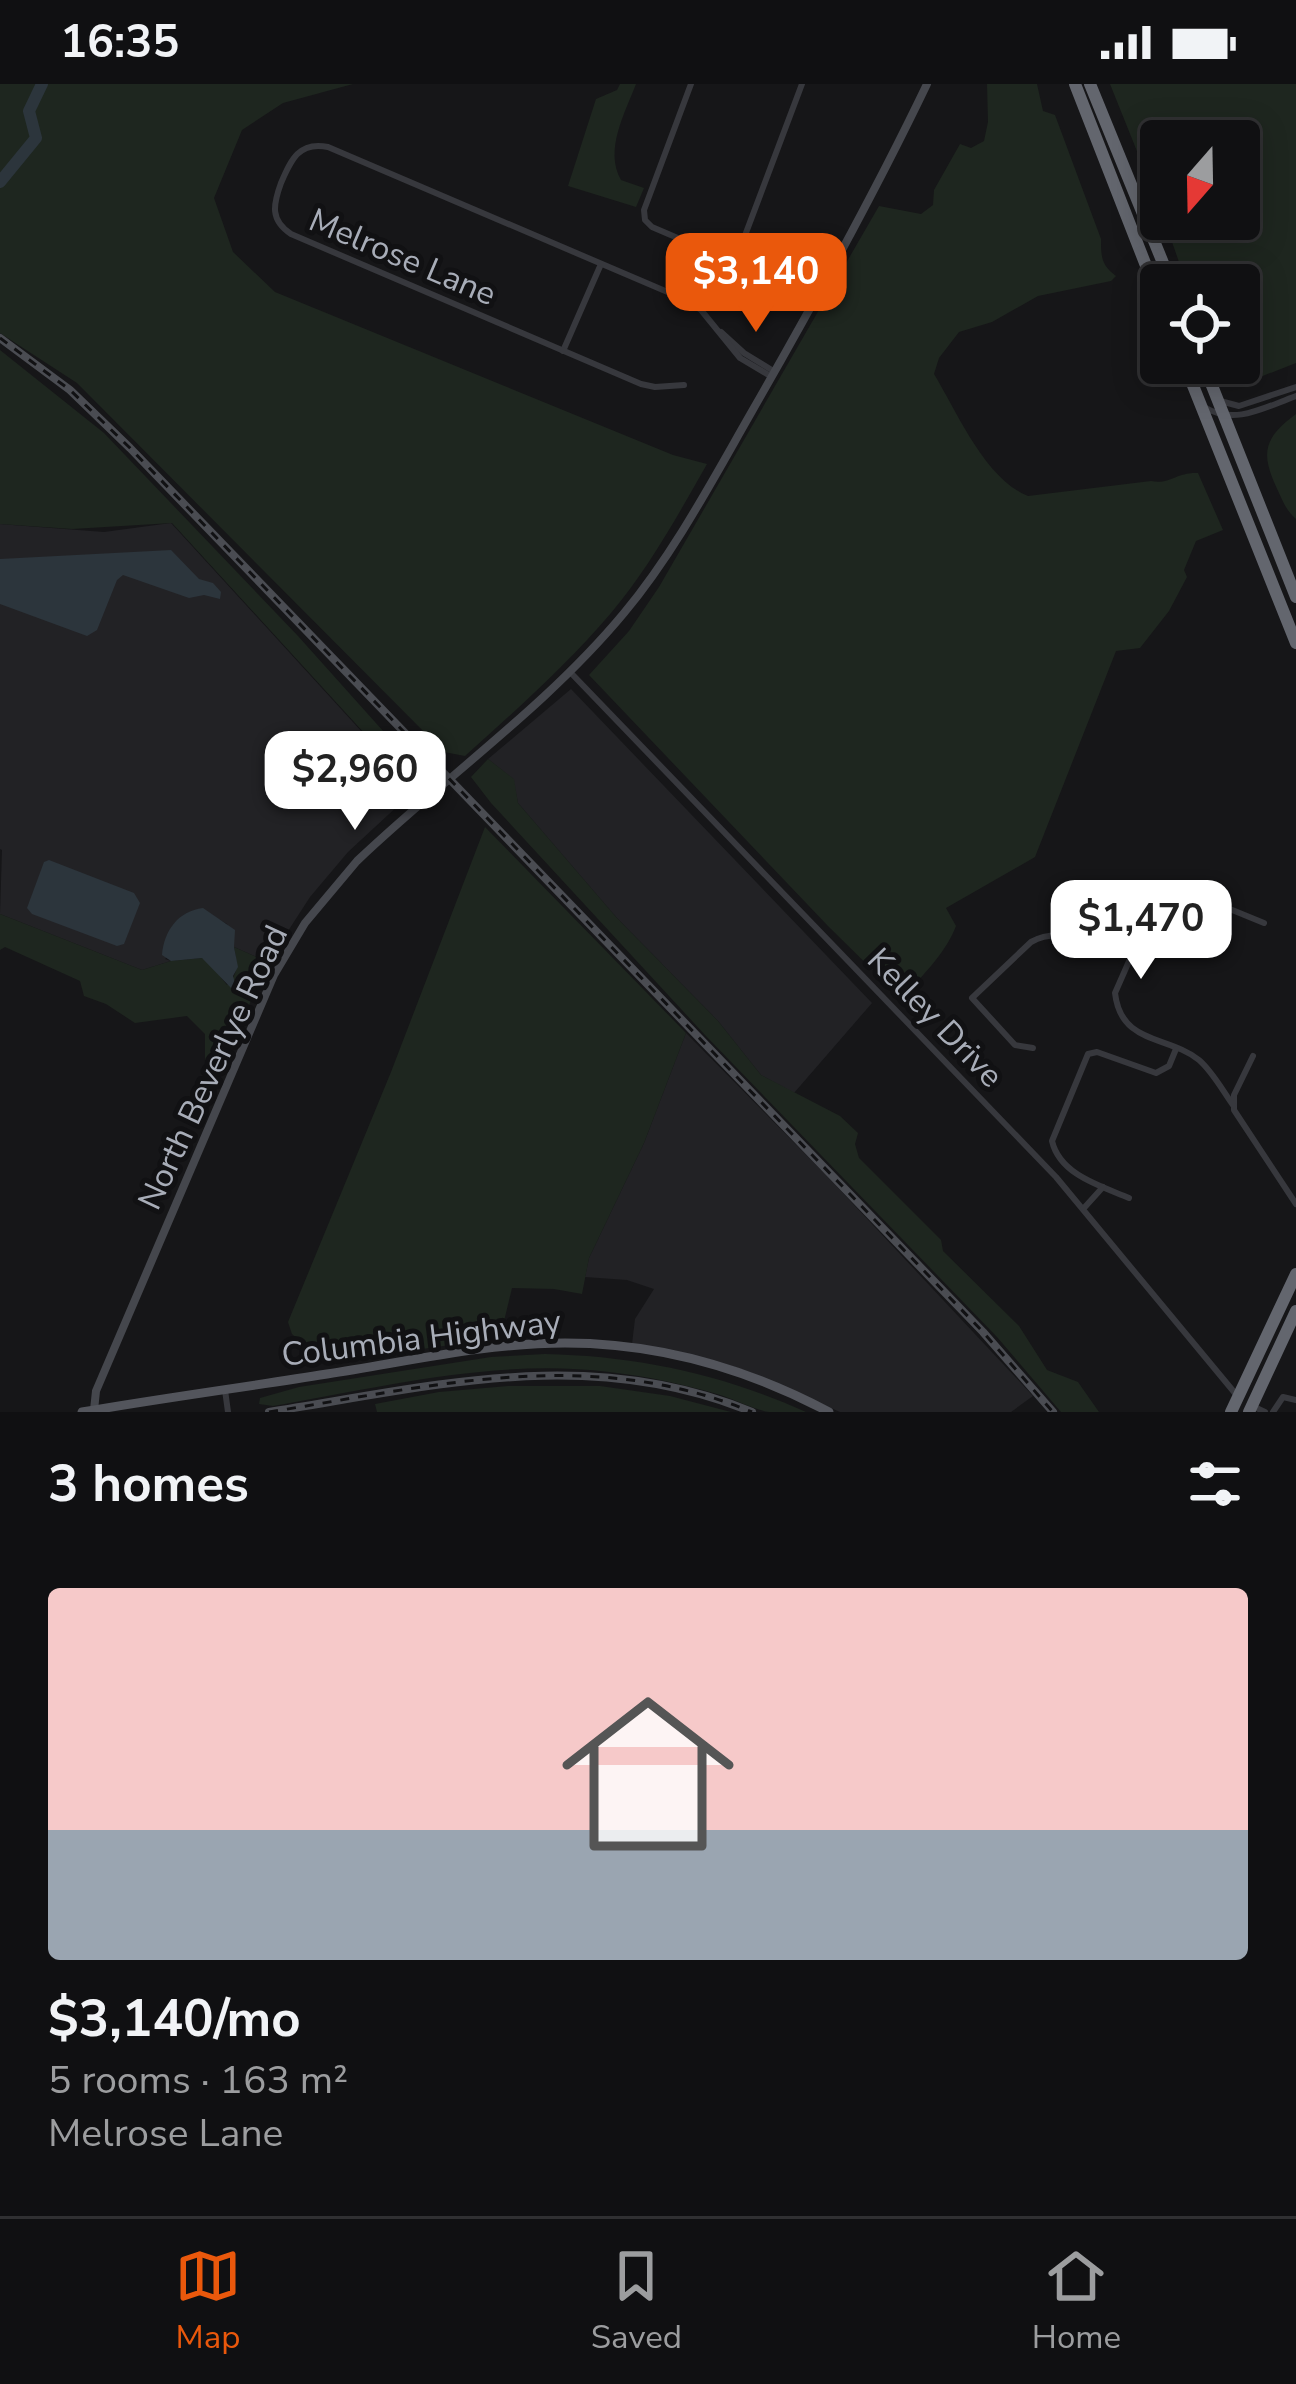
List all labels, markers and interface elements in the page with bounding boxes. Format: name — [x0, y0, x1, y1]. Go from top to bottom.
text: 16:35 — [60, 12, 179, 73]
north arrow — [1140, 120, 1260, 240]
map controls — [1140, 120, 1260, 384]
street label: Melrose Lane — [302, 198, 503, 317]
pin: $3,140 — [658, 233, 854, 335]
text: $3,140 — [693, 245, 819, 298]
button: locate — [1140, 264, 1260, 384]
pin: $2,960 — [257, 731, 453, 833]
text: $2,960 — [292, 743, 418, 796]
pin: $1,470 — [1043, 880, 1239, 982]
text: $1,470 — [1078, 892, 1204, 945]
street label: North Beverlye Road — [128, 918, 299, 1217]
street label: Kelley Drive — [857, 938, 1013, 1098]
street label: Columbia Highway — [279, 1299, 564, 1378]
text: 3 homes — [48, 1449, 249, 1519]
icon: filters — [1182, 1451, 1248, 1517]
icon: home — [540, 1666, 756, 1882]
text: $3,140/mo — [48, 1984, 301, 2054]
text: 5 rooms · 163 m² — [48, 2054, 348, 2107]
text: Melrose Lane — [48, 2107, 283, 2160]
tab: Map — [175, 2243, 241, 2360]
tab: Saved — [591, 2243, 682, 2360]
tab: Home — [1032, 2243, 1121, 2360]

